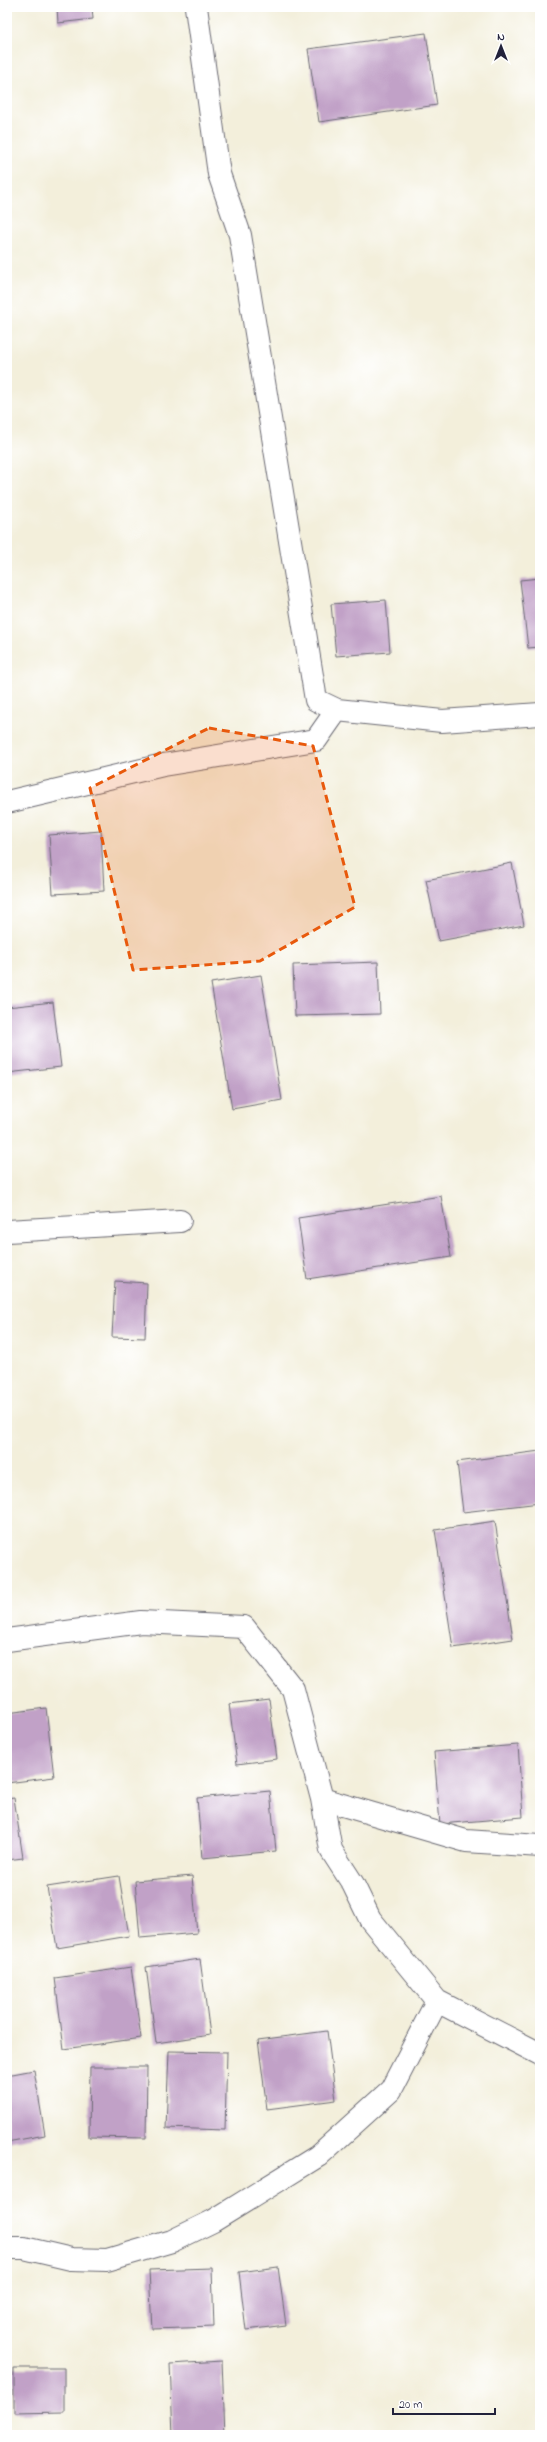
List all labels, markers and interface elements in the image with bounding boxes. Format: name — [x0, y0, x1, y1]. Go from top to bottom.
north arrow — [481, 26, 521, 66]
text: N — [497, 29, 505, 45]
scale bar — [393, 2390, 495, 2416]
text: 20 m — [399, 2396, 422, 2414]

